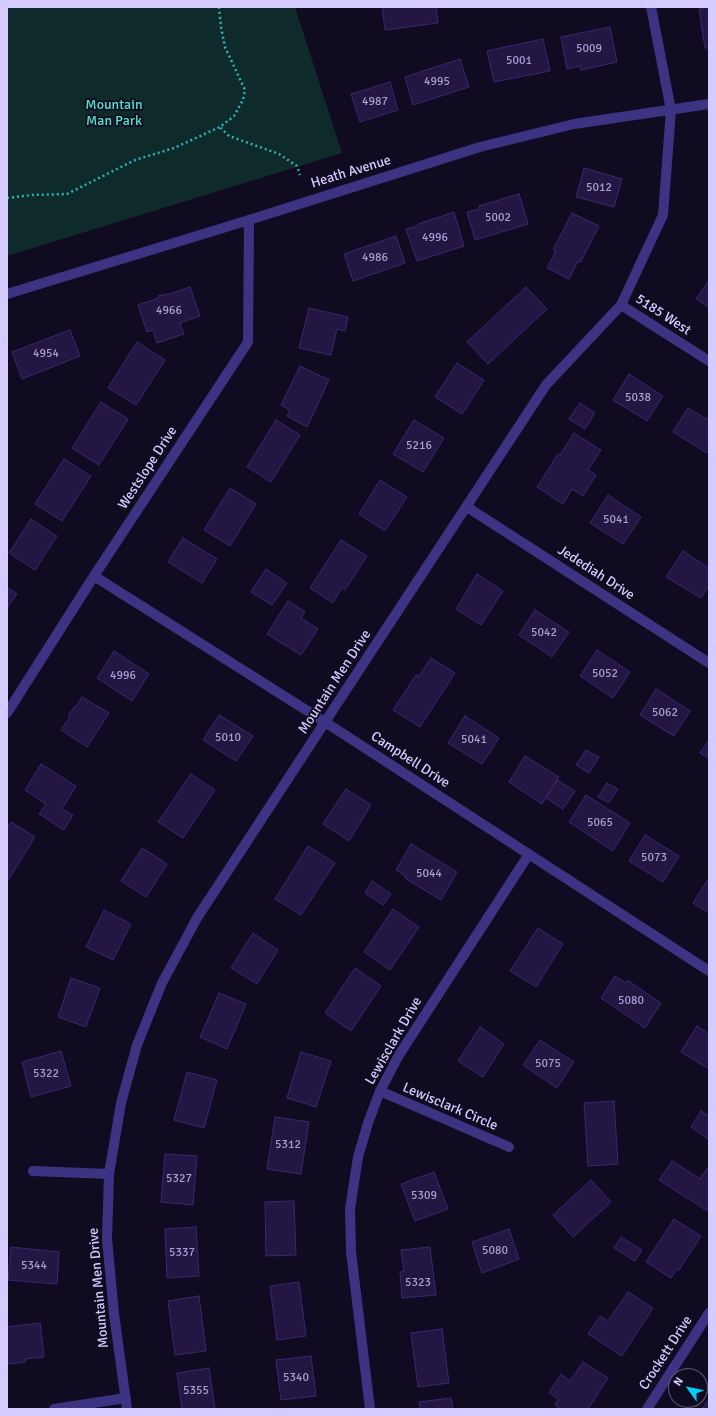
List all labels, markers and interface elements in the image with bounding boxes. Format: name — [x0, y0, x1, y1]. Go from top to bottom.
house number: 5009 — [576, 42, 602, 56]
house number: 5001 — [506, 54, 532, 68]
house number: 4995 — [424, 75, 450, 89]
house number: 4987 — [362, 95, 388, 109]
park label: Mountain Man Park — [85, 97, 143, 130]
street label: Heath Avenue — [309, 152, 393, 192]
house number: 5012 — [586, 181, 612, 195]
house number: 5002 — [485, 211, 511, 225]
house number: 4996 — [422, 231, 448, 245]
house number: 4986 — [362, 251, 388, 265]
street label: 5185 West — [632, 291, 694, 339]
house number: 4966 — [156, 304, 182, 318]
house number: 4954 — [33, 347, 59, 361]
house number: 5038 — [625, 391, 651, 405]
street label: Westslope Drive — [115, 423, 181, 513]
house number: 5216 — [406, 439, 432, 453]
house number: 5041 — [603, 513, 629, 527]
street label: Jedediah Drive — [555, 542, 637, 604]
house number: 5042 — [531, 626, 557, 640]
street label: Mountain Men Drive — [295, 627, 375, 737]
house number: 5052 — [592, 667, 618, 681]
house number: 4996 — [110, 669, 136, 683]
house number: 5062 — [652, 706, 678, 720]
street label: Campbell Drive — [367, 728, 453, 792]
house number: 5010 — [215, 731, 241, 745]
house number: 5041 — [461, 733, 487, 747]
house number: 5065 — [587, 816, 613, 830]
house number: 5073 — [641, 851, 667, 865]
house number: 5044 — [416, 867, 442, 881]
street label: Lewisclark Drive — [362, 994, 426, 1088]
house number: 5080 — [618, 994, 644, 1008]
house number: 5075 — [535, 1057, 561, 1071]
house number: 5322 — [33, 1067, 59, 1081]
street label: Lewisclark Circle — [400, 1079, 500, 1135]
house number: 5312 — [275, 1138, 301, 1152]
house number: 5327 — [166, 1172, 192, 1186]
house number: 5309 — [411, 1189, 437, 1203]
street label: Mountain Men Drive — [85, 1227, 113, 1349]
house number: 5080 — [482, 1244, 508, 1258]
house number: 5337 — [169, 1246, 195, 1260]
house number: 5344 — [21, 1259, 47, 1273]
house number: 5323 — [405, 1276, 431, 1290]
street label: Crockett Drive — [636, 1313, 696, 1393]
north arrow — [668, 1368, 708, 1408]
house number: 5340 — [283, 1371, 309, 1385]
text: N — [671, 1375, 686, 1388]
house number: 5355 — [183, 1384, 209, 1398]

